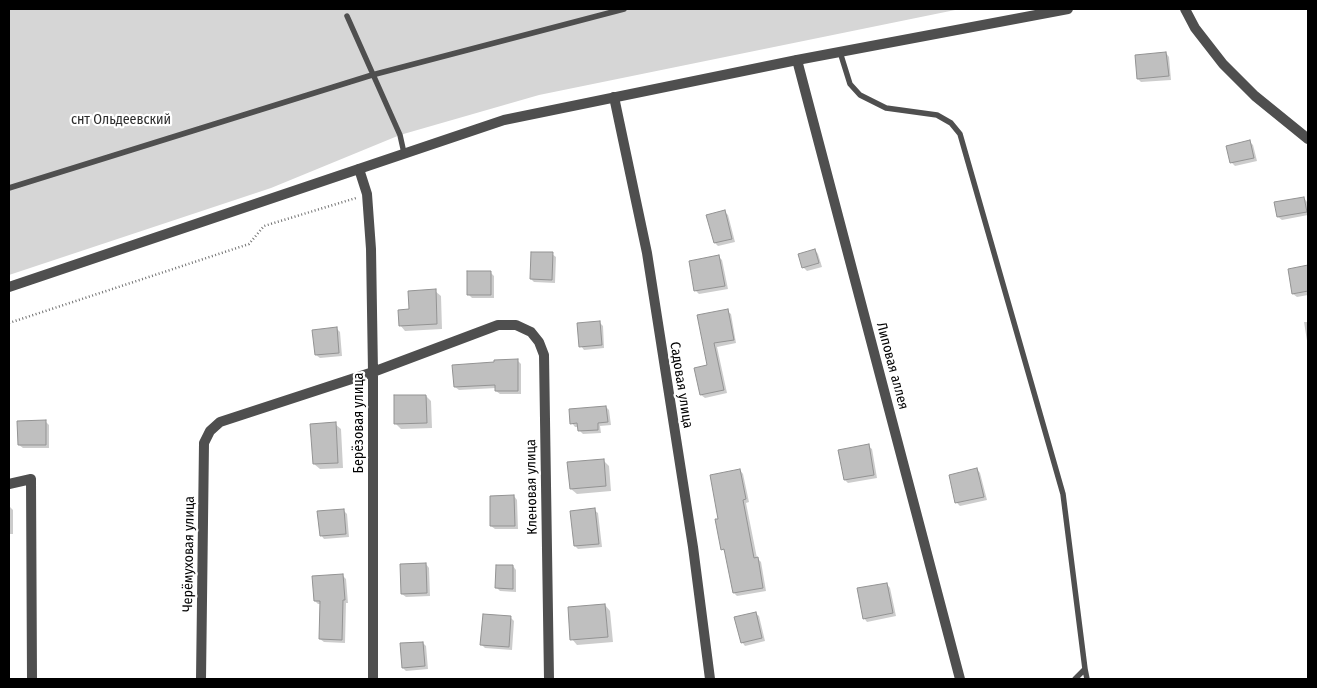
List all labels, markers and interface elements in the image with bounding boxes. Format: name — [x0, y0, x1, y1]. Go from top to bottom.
park label: снт Ольдеевский — [71, 112, 171, 128]
street label: Липовая аллея — [872, 321, 912, 411]
street label: Садовая улица — [666, 341, 696, 429]
street label: Берёзовая улица — [351, 373, 367, 473]
street label: Кленовая улица — [523, 439, 541, 535]
street label: Черёмуховая улица — [180, 496, 198, 612]

